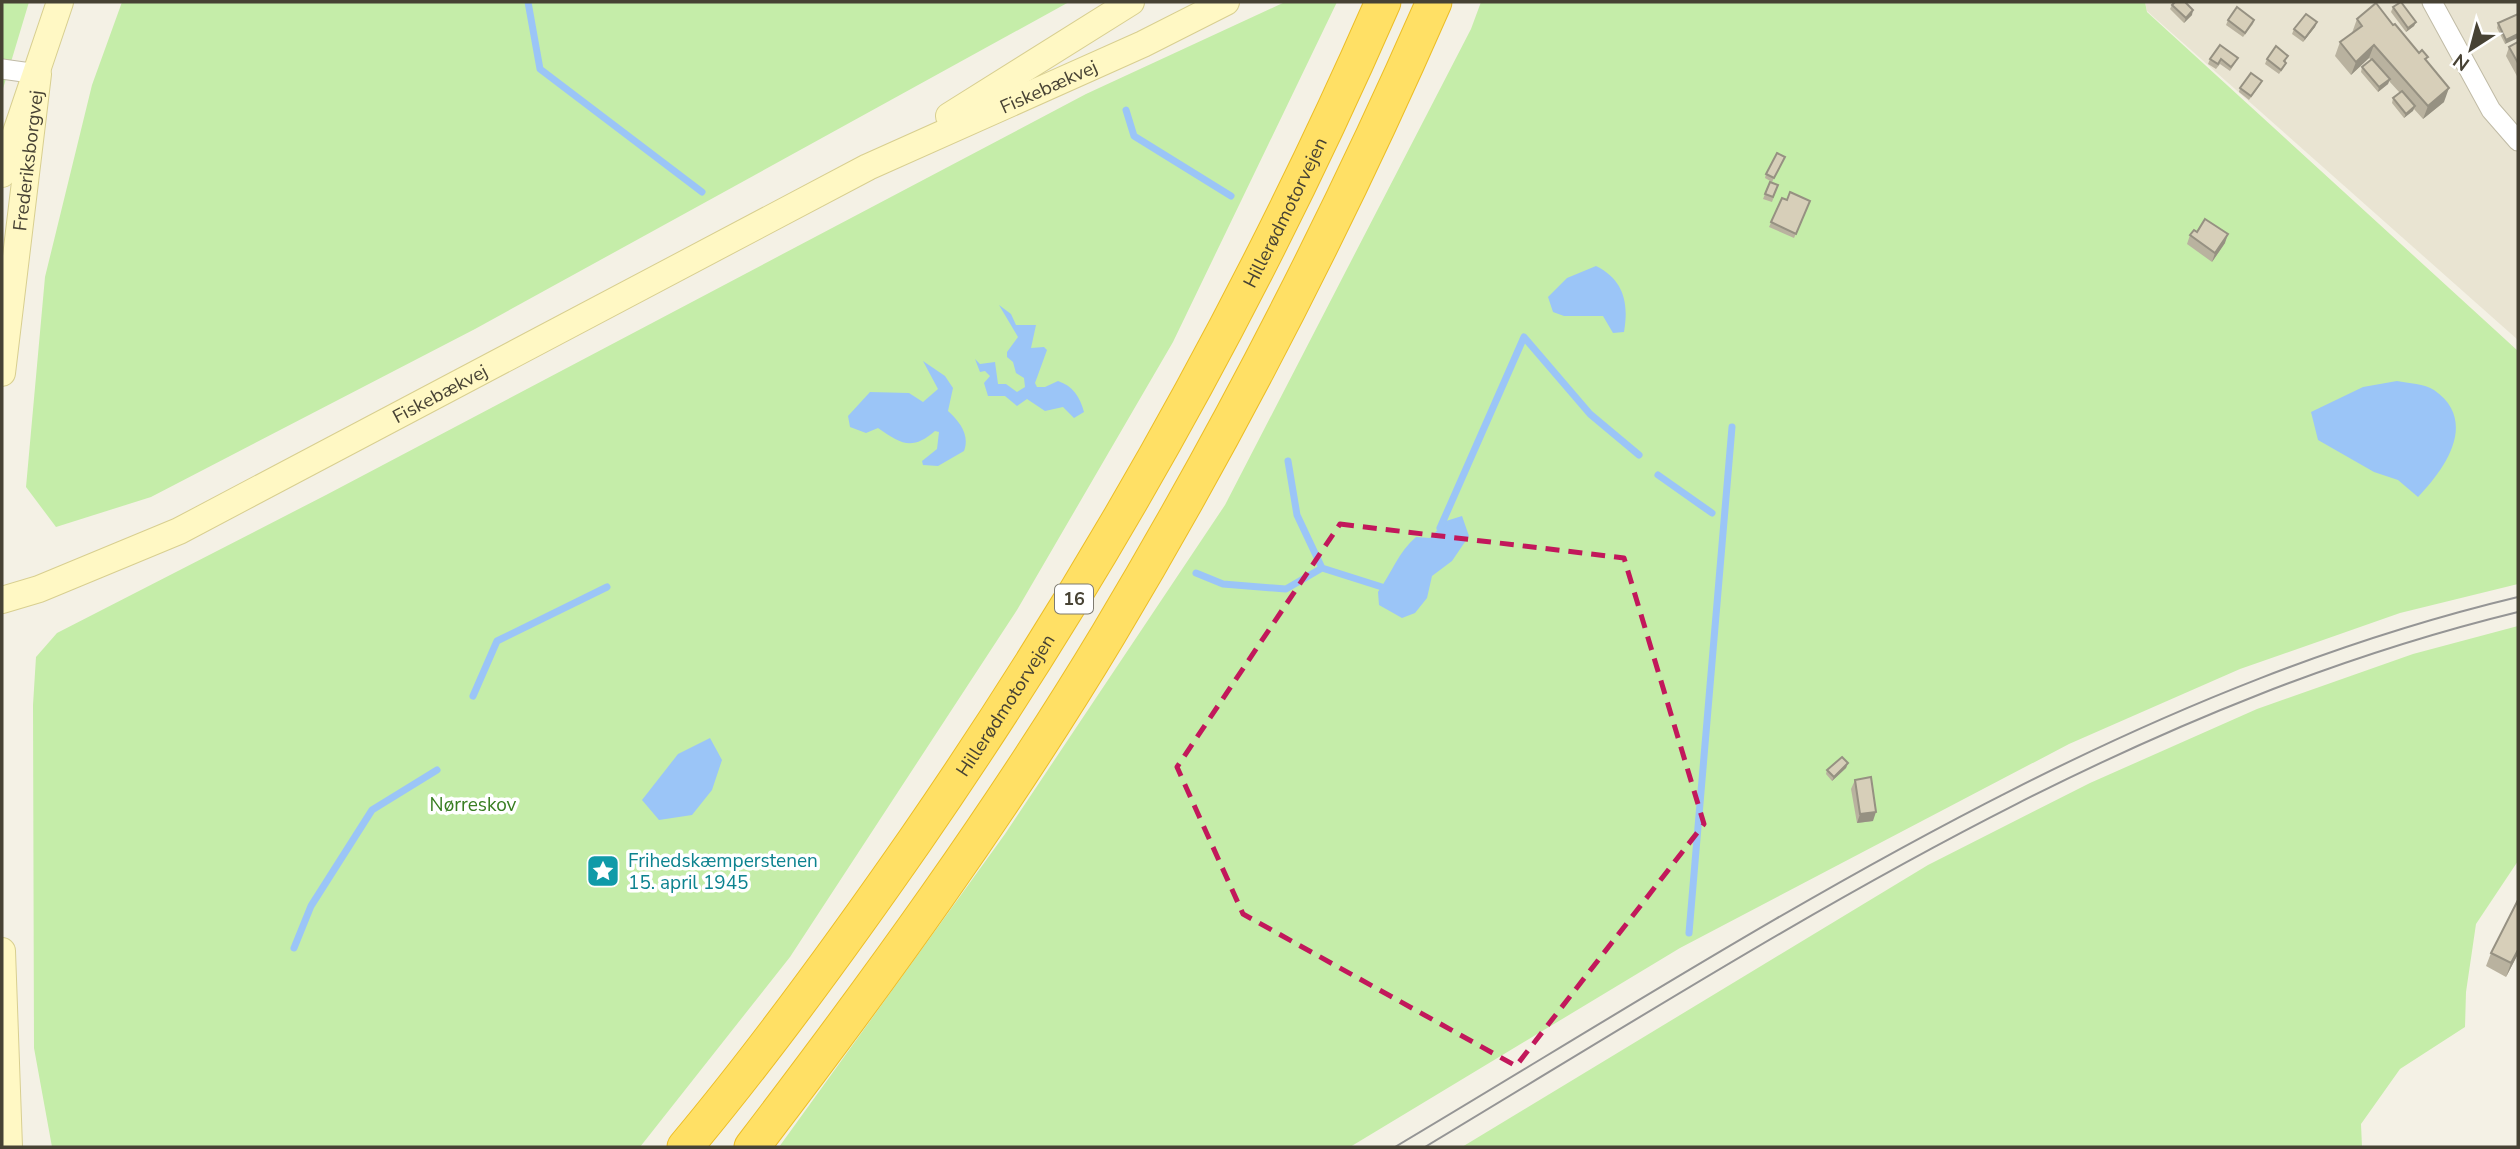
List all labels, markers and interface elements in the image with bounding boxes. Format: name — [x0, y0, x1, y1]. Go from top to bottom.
north arrow — [2436, 14, 2506, 84]
text: N — [2448, 47, 2475, 77]
street label: Fiskebækvej — [996, 54, 1102, 120]
street label: Frederiksborgvej — [7, 89, 50, 233]
street label: Hillerødmotorvejen — [1237, 133, 1334, 292]
street label: Fiskebækvej — [388, 358, 492, 430]
road number: 16 — [1055, 584, 1093, 614]
street label: Hillerødmotorvejen — [950, 629, 1061, 782]
park label: Nørreskov — [430, 792, 517, 818]
place label: Frihedskæmperstenen 15. april 1945 — [628, 848, 818, 896]
place icon: Frihedskæmperstenen 15. april 1945 — [584, 852, 622, 890]

